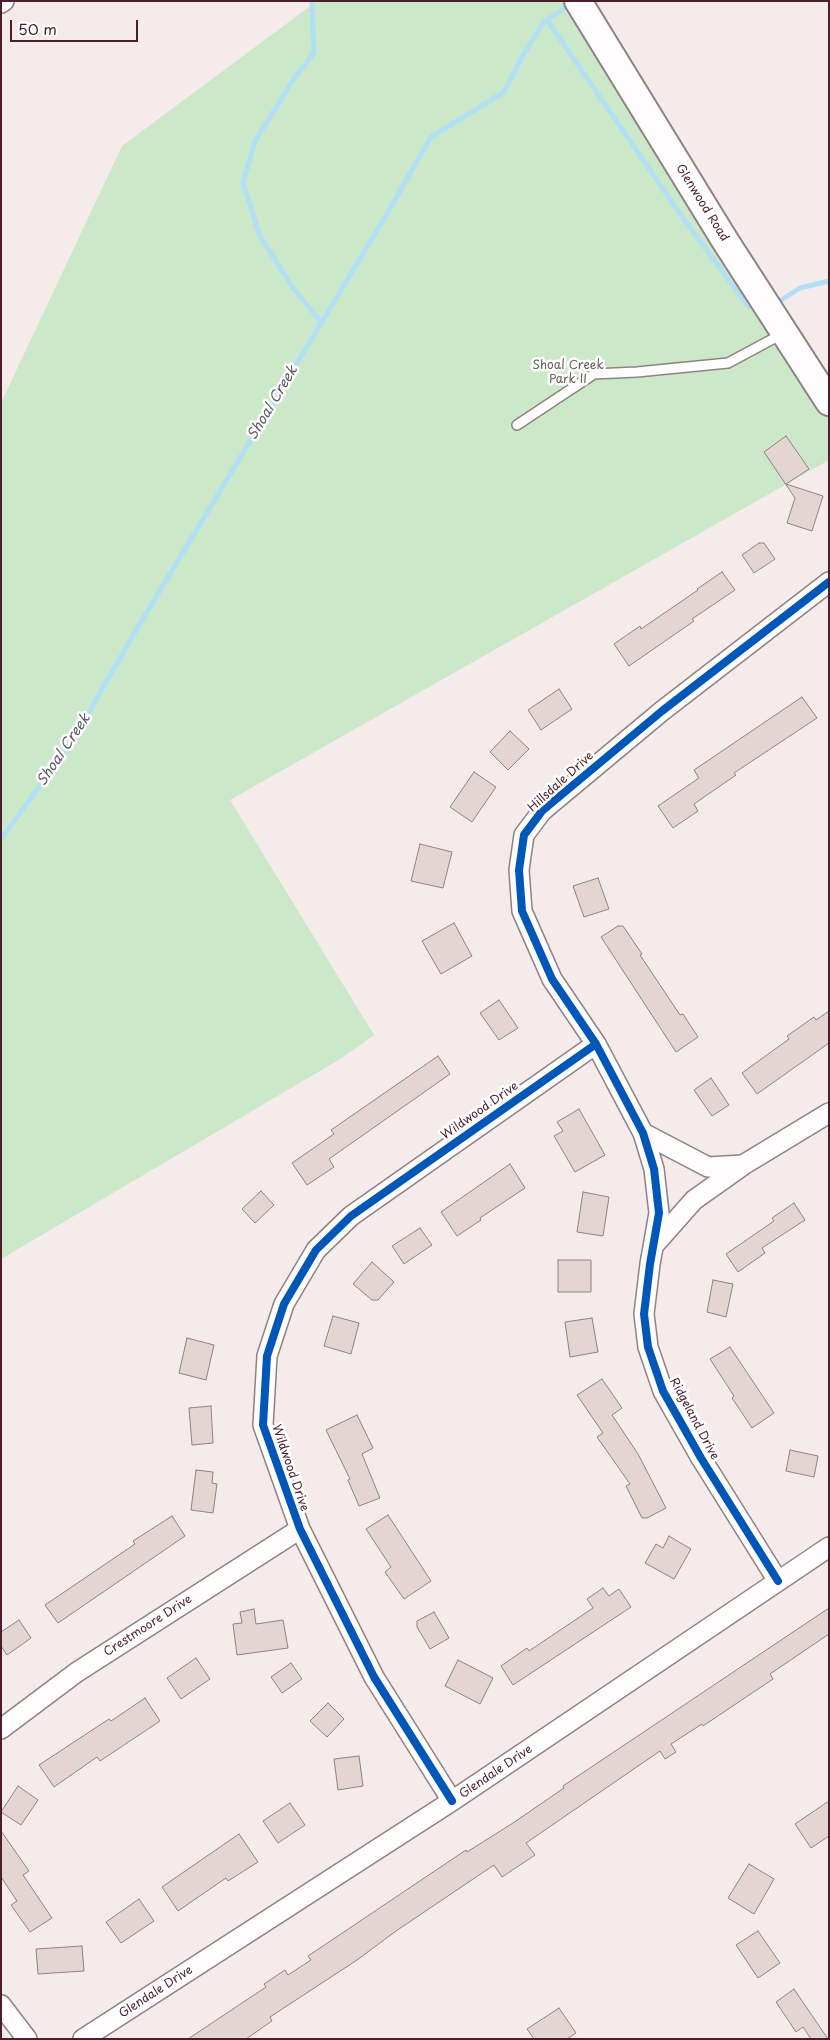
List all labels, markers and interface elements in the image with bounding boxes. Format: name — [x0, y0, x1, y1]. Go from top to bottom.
scale bar — [12, 10, 140, 42]
text: 50 m — [18, 17, 57, 40]
street label: Glenwood Road — [672, 162, 732, 244]
park label: Shoal Creek Park II — [532, 359, 604, 387]
water label: Shoal Creek — [244, 363, 302, 443]
water label: Shoal Creek — [34, 711, 94, 789]
street label: Hillsdale Drive — [525, 749, 597, 815]
street label: Wildwood Drive — [439, 1079, 521, 1143]
street label: Ridgeland Drive — [666, 1376, 722, 1462]
street label: Wildwood Drive — [268, 1423, 312, 1513]
street label: Crestmoore Drive — [101, 1592, 195, 1660]
street label: Glendale Drive — [457, 1742, 535, 1802]
street label: Glendale Drive — [116, 1963, 196, 2021]

